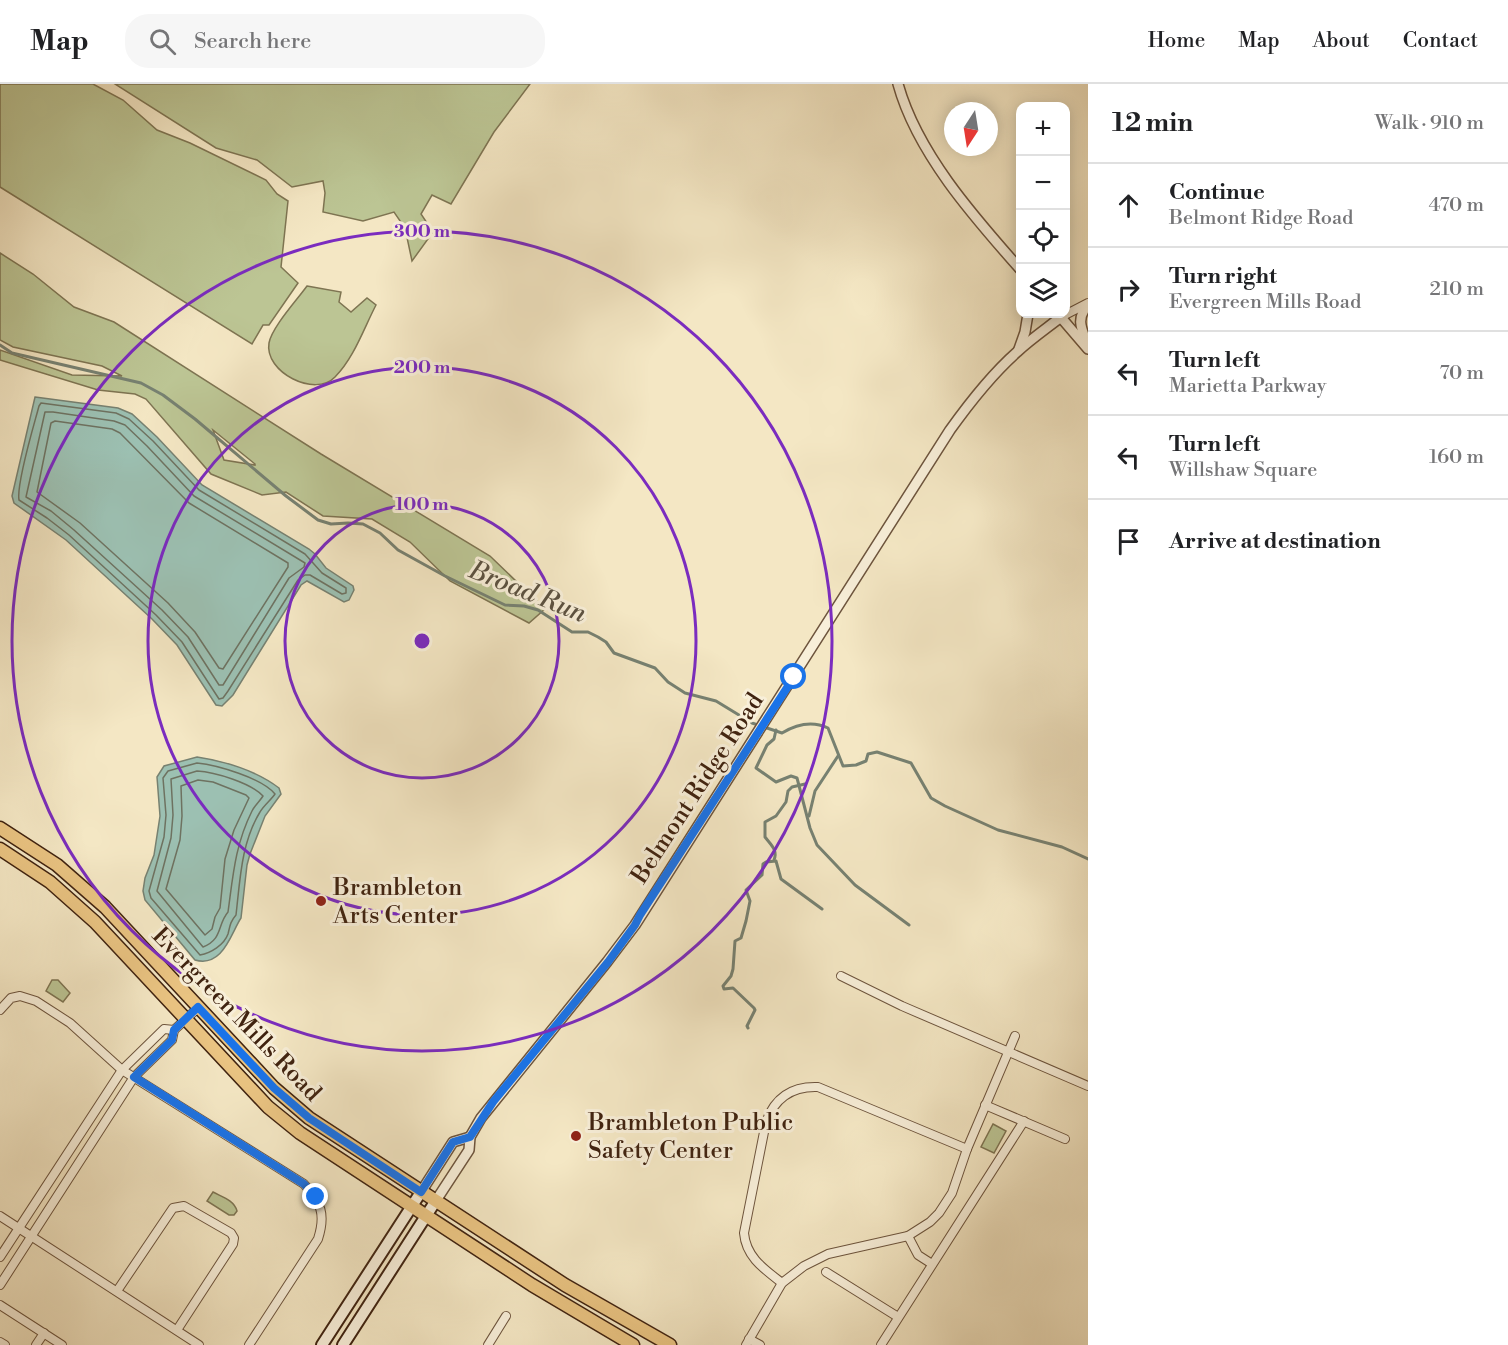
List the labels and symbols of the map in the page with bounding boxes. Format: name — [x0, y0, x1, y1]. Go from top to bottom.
north arrow — [944, 102, 998, 156]
text: 300 m — [394, 220, 451, 243]
text: 200 m — [394, 356, 451, 379]
text: 100 m — [395, 493, 449, 516]
water label: Broad Run — [463, 554, 591, 630]
centre of rings — [412, 631, 432, 651]
route start — [780, 663, 806, 689]
street label: Belmont Ridge Road — [624, 687, 771, 890]
place label: Brambleton Arts Center — [332, 873, 462, 931]
marker: Brambleton Arts Center — [314, 894, 328, 908]
street label: Evergreen Mills Road — [145, 921, 327, 1108]
place label: Brambleton Public Safety Center — [587, 1108, 793, 1166]
marker: Brambleton Public Safety Center — [569, 1129, 583, 1143]
route end — [302, 1183, 328, 1209]

